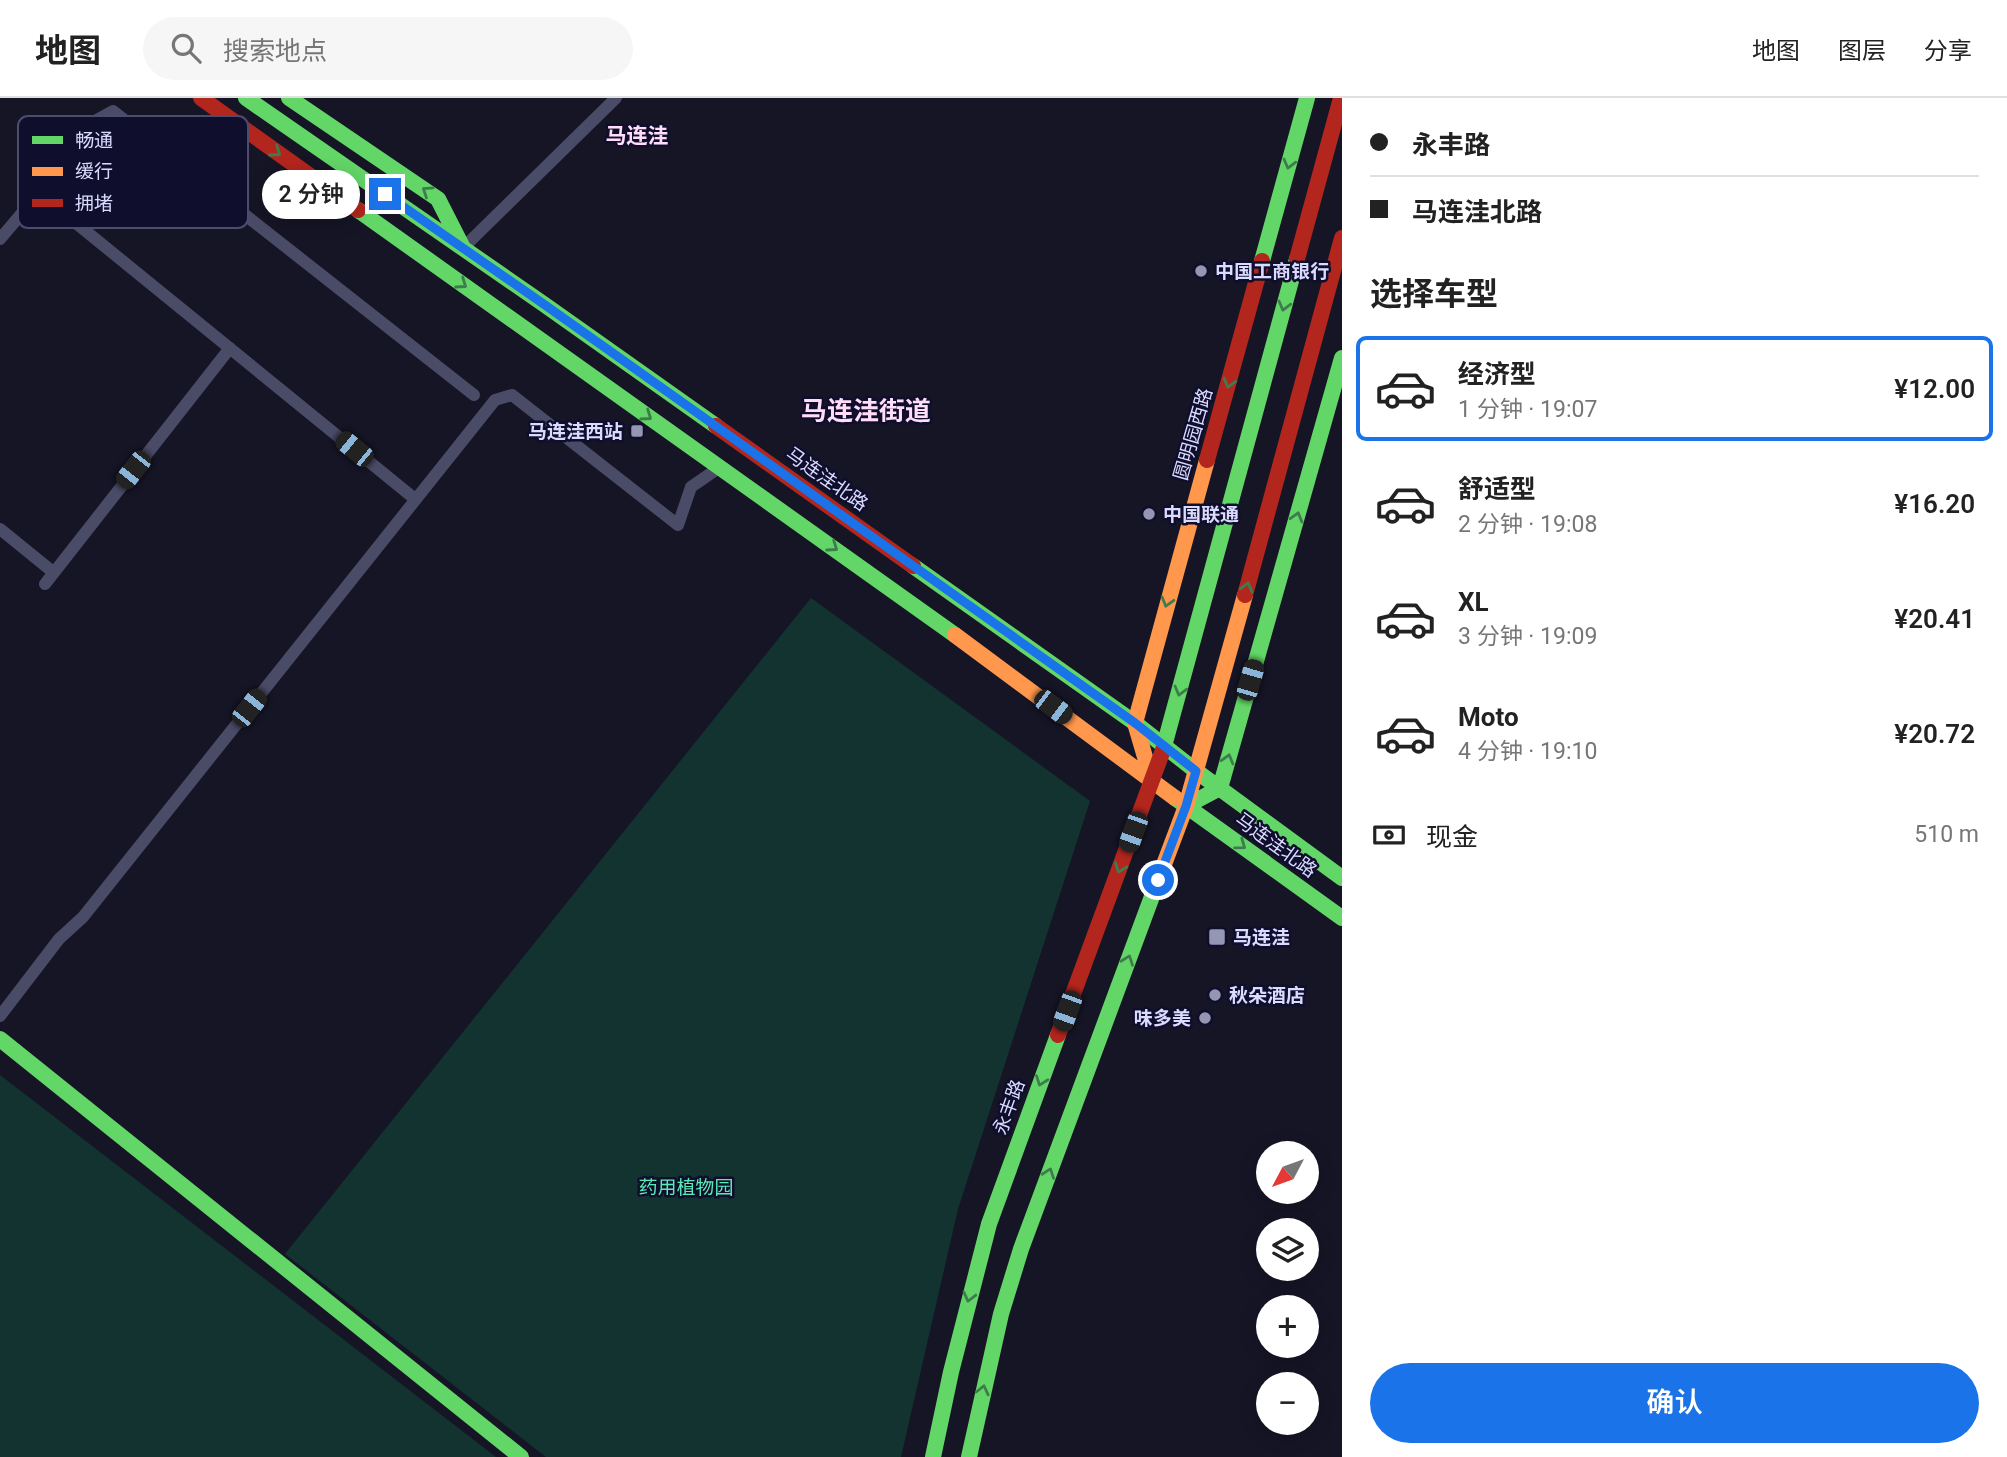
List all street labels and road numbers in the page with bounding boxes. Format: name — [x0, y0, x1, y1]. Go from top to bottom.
street label: 圆明园西路 — [1169, 385, 1217, 483]
street label: 马连洼北路 — [781, 442, 873, 516]
street label: 马连洼北路 — [1231, 808, 1321, 882]
street label: 永丰路 — [988, 1076, 1030, 1138]

